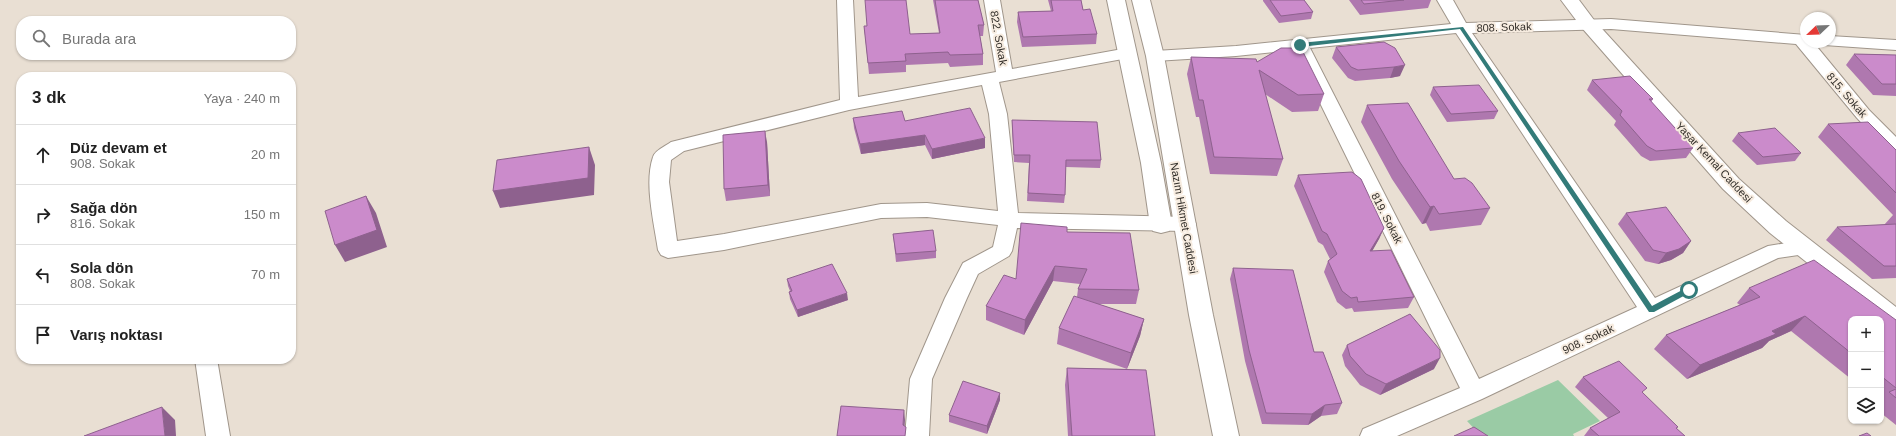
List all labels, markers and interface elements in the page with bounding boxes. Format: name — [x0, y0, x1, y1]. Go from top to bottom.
street label: 822. Sokak — [988, 10, 1010, 67]
north arrow — [1800, 12, 1836, 48]
search box — [16, 16, 296, 60]
street label: 808. Sokak — [1476, 20, 1532, 34]
icon: search — [30, 27, 52, 49]
text: Burada ara — [62, 30, 136, 47]
route end — [1291, 36, 1309, 54]
street label: 815. Sokak — [1824, 70, 1870, 120]
text: 3 dk — [32, 88, 66, 107]
text: Yaya · 240 m — [204, 91, 280, 106]
street label: Yaşar Kemal Caddesi — [1674, 119, 1754, 205]
text: Düz devam et — [70, 139, 167, 156]
icon: ahead — [32, 144, 54, 166]
text: 20 m — [251, 147, 280, 162]
text: 908. Sokak — [70, 156, 135, 171]
street label: Nazım Hikmet Caddesi — [1168, 162, 1200, 274]
street label: 819. Sokak — [1369, 191, 1405, 246]
text: Sağa dön — [70, 199, 138, 216]
icon: right — [32, 204, 54, 226]
text: 150 m — [244, 207, 280, 222]
text: 816. Sokak — [70, 216, 135, 231]
text: Sola dön — [70, 259, 133, 276]
icon: left — [32, 264, 54, 286]
text: 70 m — [251, 267, 280, 282]
text: 808. Sokak — [70, 276, 135, 291]
route start — [1680, 281, 1698, 299]
map controls — [1848, 316, 1884, 424]
button: + — [1848, 316, 1884, 352]
street label: 908. Sokak — [1561, 322, 1616, 356]
icon: arrive — [32, 324, 54, 346]
text: Varış noktası — [70, 326, 163, 343]
button: − — [1848, 352, 1884, 388]
button: layers — [1848, 388, 1884, 424]

